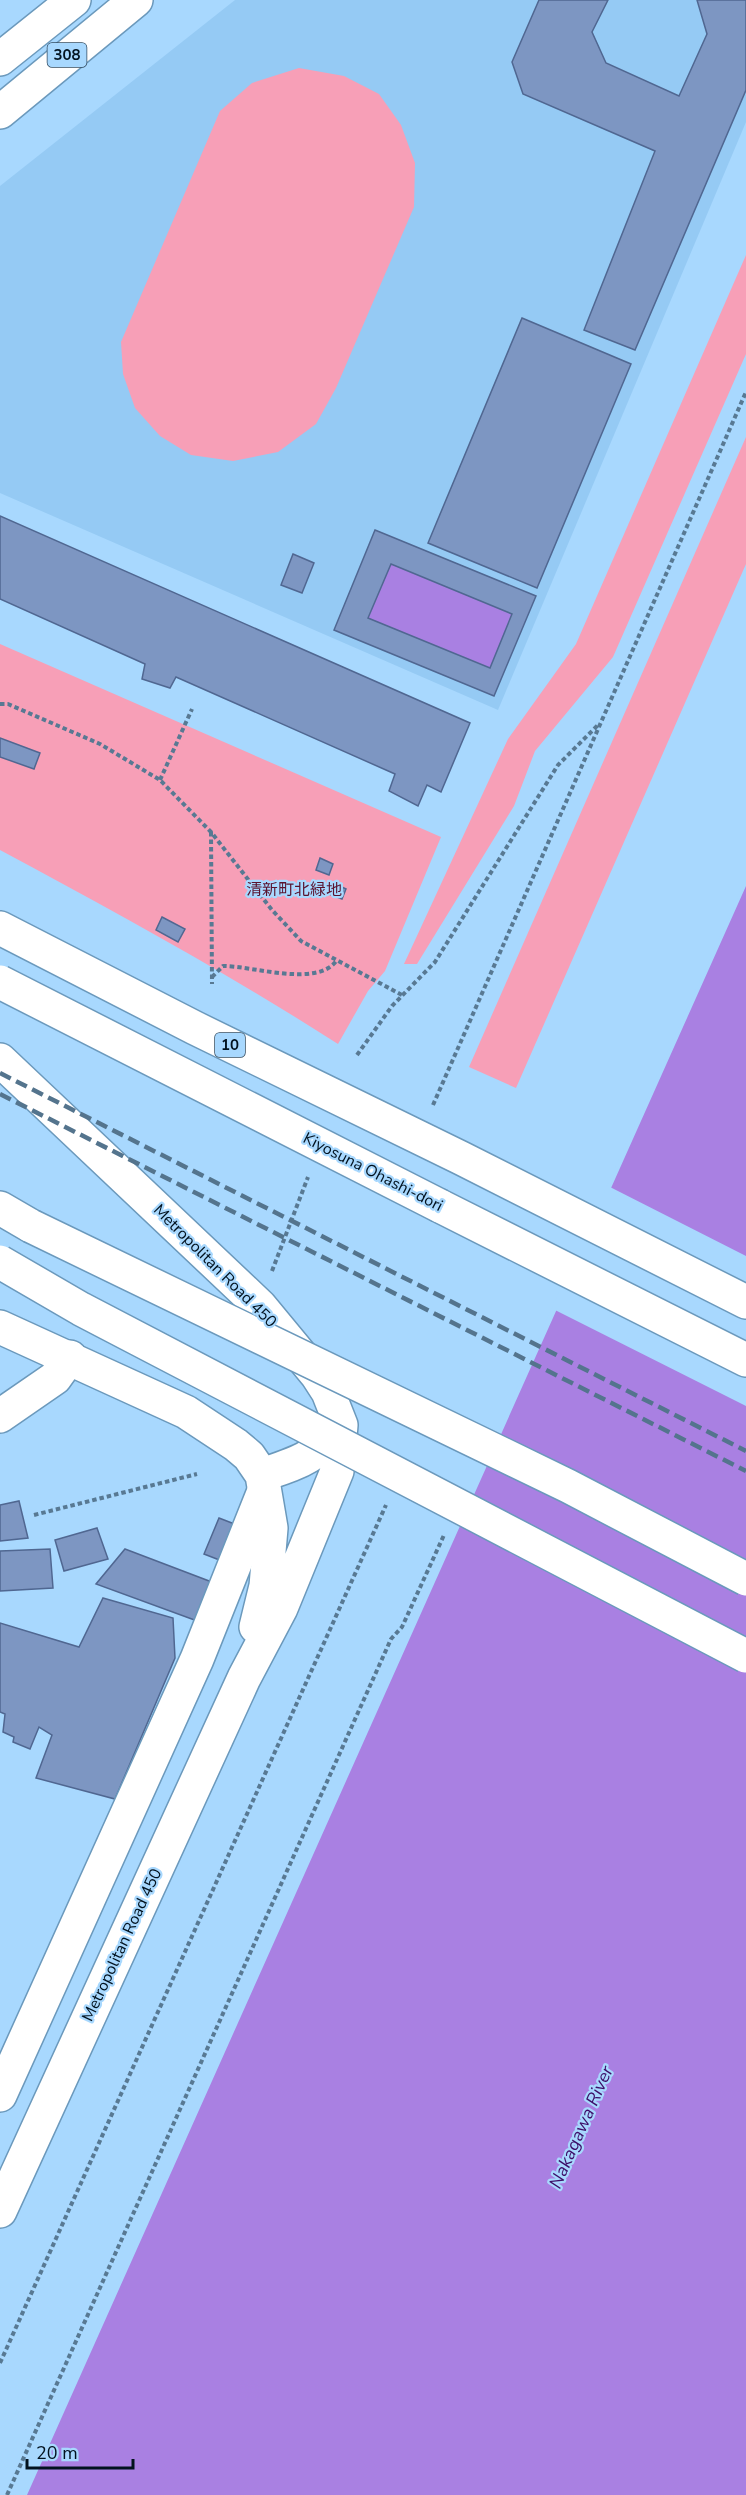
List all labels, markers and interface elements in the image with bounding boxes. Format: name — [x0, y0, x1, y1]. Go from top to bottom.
road number: 308 — [48, 43, 86, 67]
park label: 清新町北緑地 — [246, 879, 342, 901]
road number: 10 — [215, 1033, 245, 1057]
street label: Kiyosuna Ohashi-dori — [299, 1127, 447, 1217]
street label: Metropolitan Road 450 — [148, 1199, 282, 1333]
street label: Metropolitan Road 450 — [77, 1865, 167, 2025]
water label: Nakagawa River — [543, 2061, 619, 2192]
scale bar — [27, 2432, 134, 2470]
text: 20 m — [36, 2441, 78, 2465]

